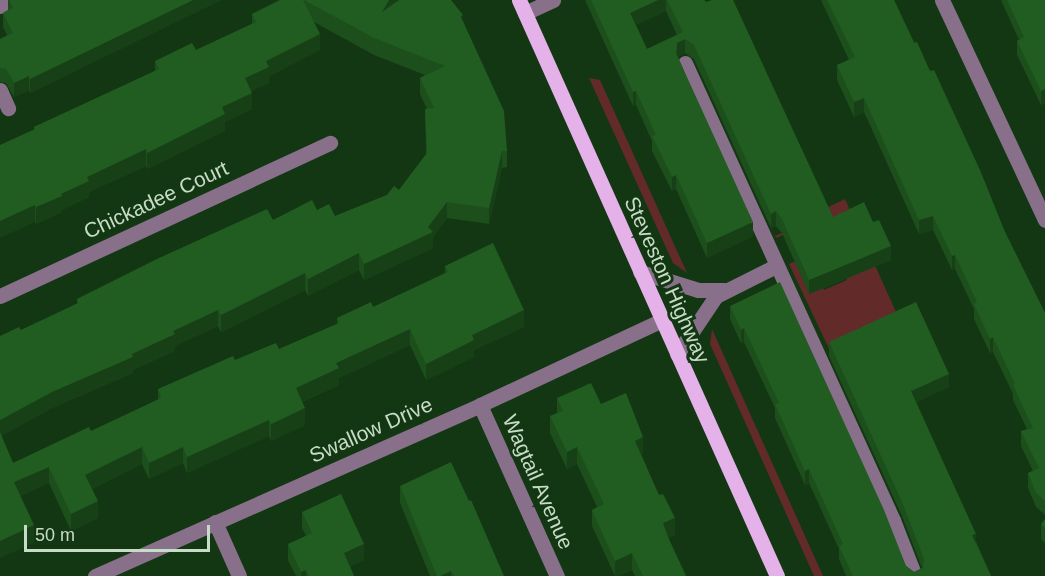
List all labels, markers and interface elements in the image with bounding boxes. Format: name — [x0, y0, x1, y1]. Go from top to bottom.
street label: Chickadee Court — [80, 156, 232, 244]
street label: Steveston Highway — [619, 193, 715, 367]
street label: Swallow Drive — [306, 392, 436, 468]
street label: Wagtail Avenue — [497, 410, 579, 554]
scale bar — [27, 513, 213, 551]
text: 50 m — [35, 525, 75, 545]

